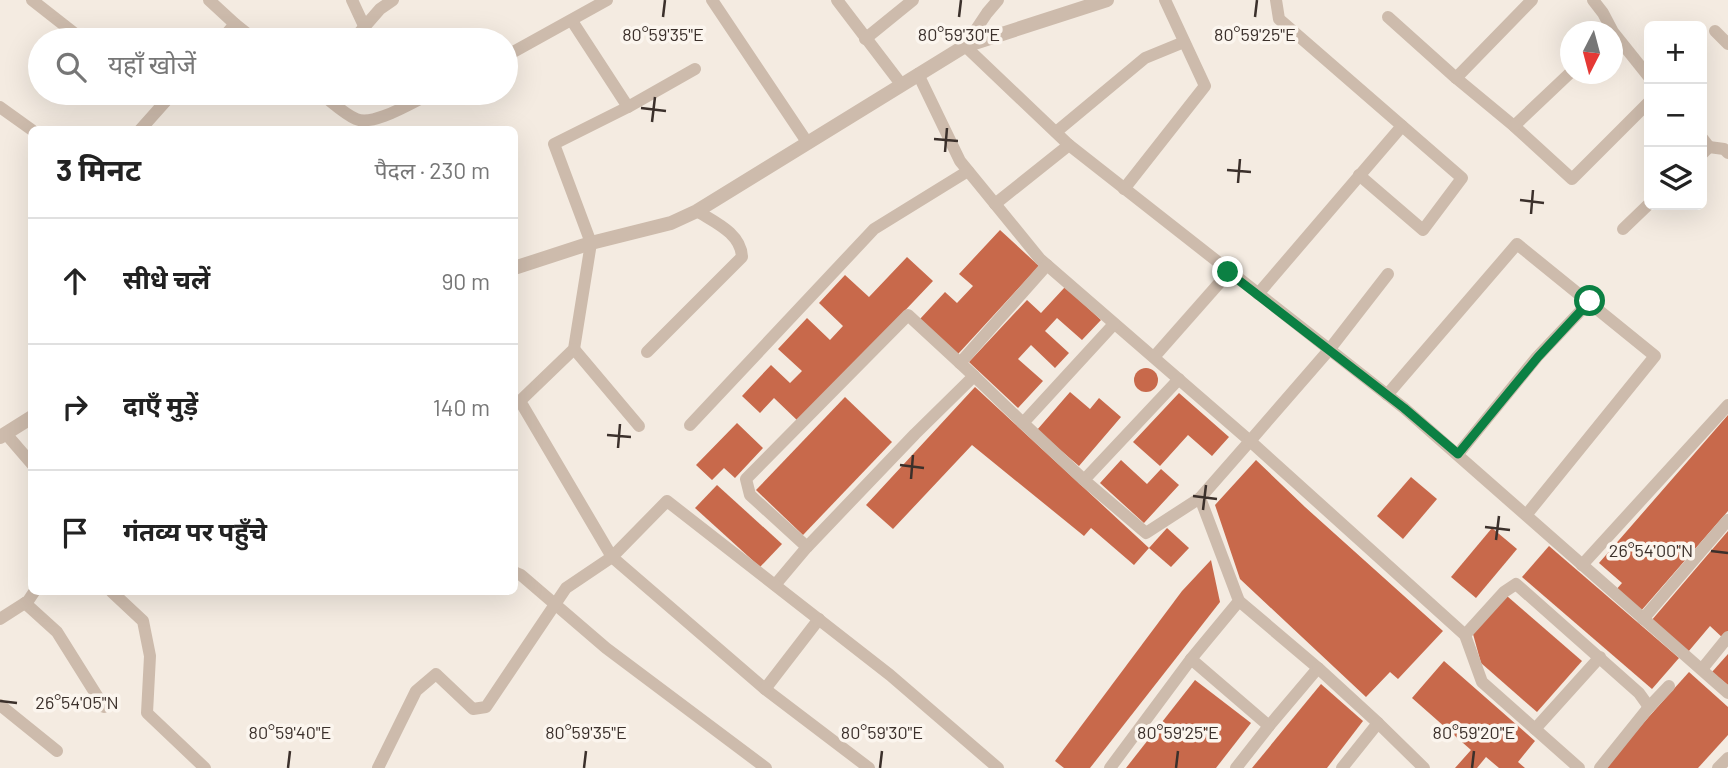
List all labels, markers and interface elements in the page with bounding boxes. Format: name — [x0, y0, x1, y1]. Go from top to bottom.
north arrow — [1560, 21, 1623, 84]
map controls — [1644, 21, 1707, 210]
button: + — [1644, 21, 1707, 84]
text: 80°59'35"E — [622, 23, 704, 45]
text: 80°59'30"E — [918, 23, 1000, 45]
text: 80°59'25"E — [1214, 23, 1296, 45]
search box — [28, 28, 518, 105]
icon: search — [52, 48, 90, 86]
text: यहाँ खोजें — [108, 48, 196, 79]
button: − — [1644, 84, 1707, 147]
button: layers — [1644, 147, 1707, 210]
text: 3 मिनट — [56, 151, 141, 187]
text: पैदल · 230 m — [374, 156, 490, 184]
route end — [1212, 256, 1243, 287]
icon: ahead — [56, 262, 94, 300]
text: सीधे चलें — [123, 263, 210, 294]
text: 90 m — [441, 267, 490, 295]
route start — [1574, 285, 1605, 316]
icon: right — [56, 388, 94, 426]
text: दाएँ मुड़ें — [123, 389, 198, 420]
text: 140 m — [433, 393, 490, 421]
icon: arrive — [56, 514, 94, 552]
text: गंतव्य पर पहुँचे — [123, 515, 267, 546]
text: 26°54'00"N — [1609, 539, 1693, 561]
text: 26°54'05"N — [35, 691, 119, 713]
text: 80°59'40"E — [249, 721, 331, 743]
text: 80°59'35"E — [545, 721, 627, 743]
text: 80°59'30"E — [841, 721, 923, 743]
text: 80°59'25"E — [1137, 721, 1219, 743]
text: 80°59'20"E — [1433, 721, 1515, 743]

